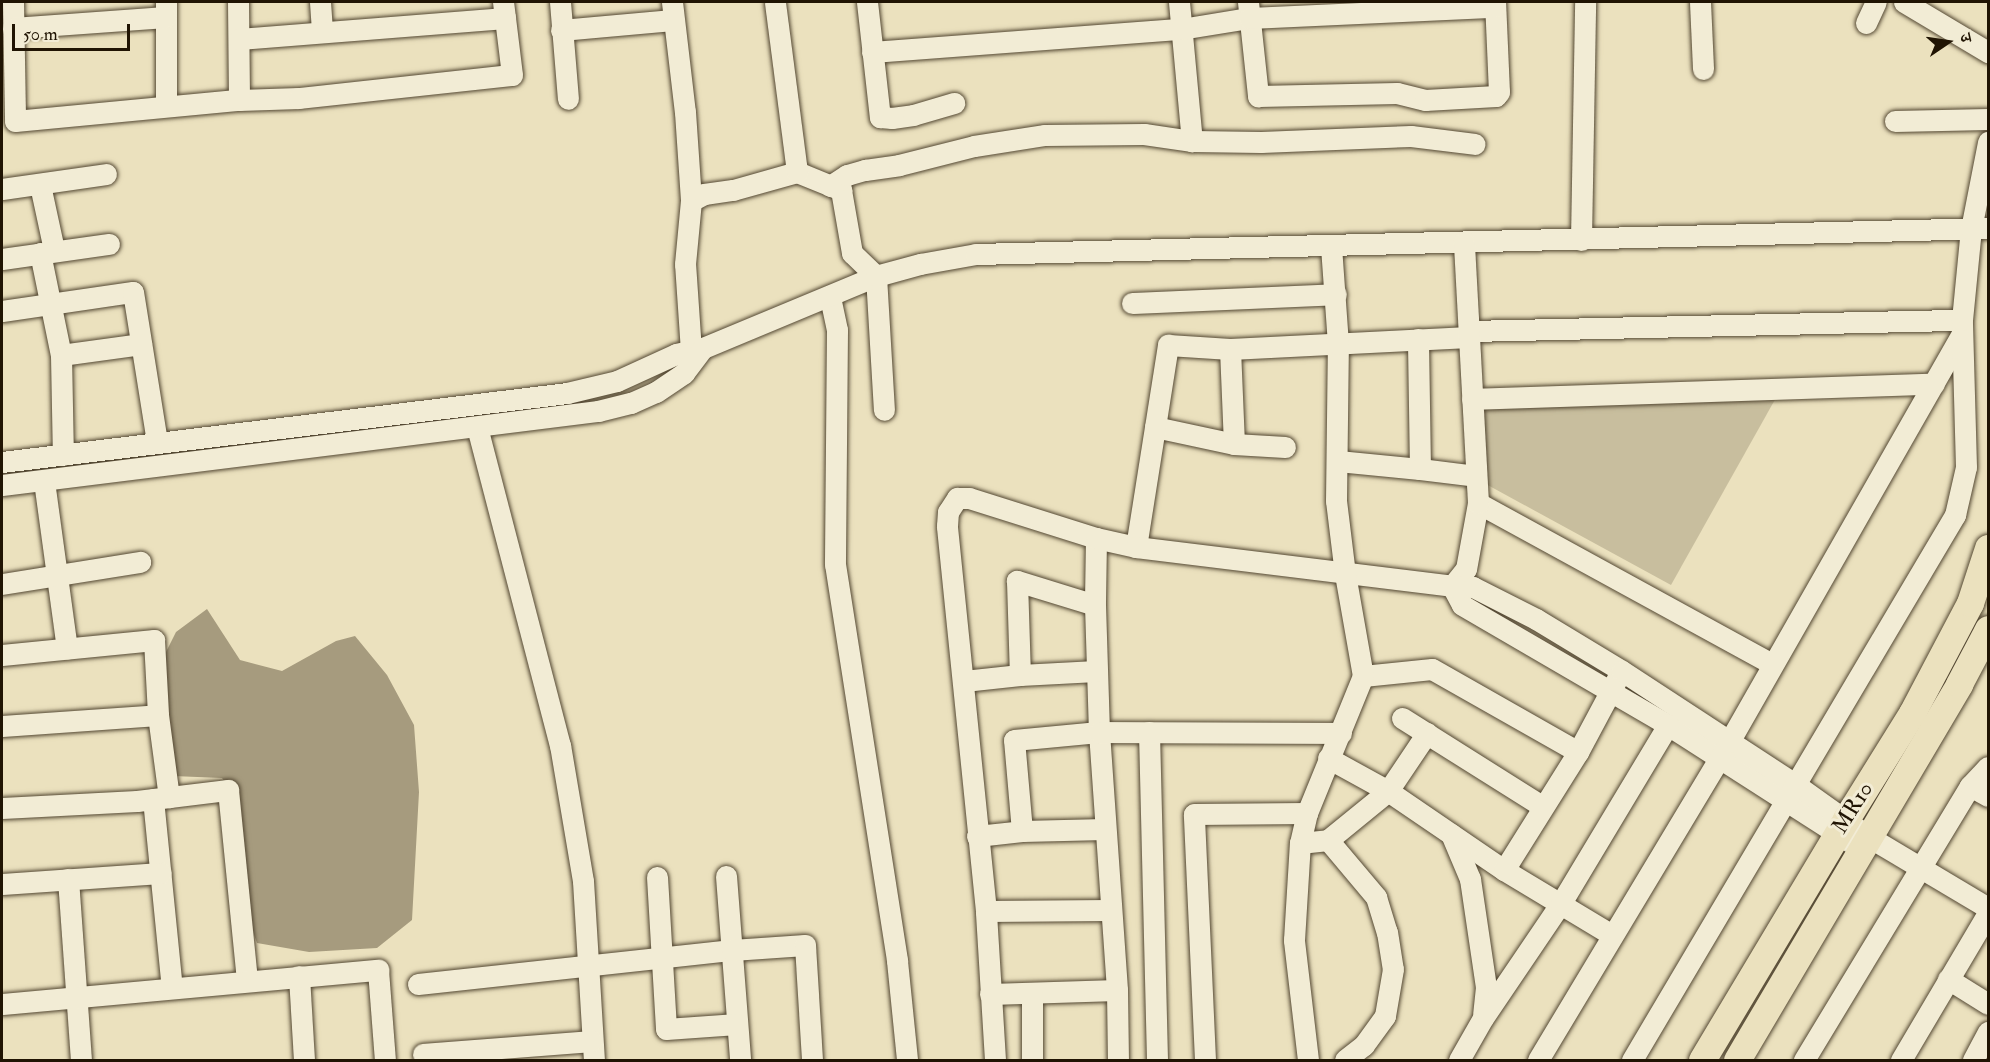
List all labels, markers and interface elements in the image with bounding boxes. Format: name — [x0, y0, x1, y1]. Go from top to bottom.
scale bar — [15, 12, 134, 50]
north arrow — [1918, 12, 1978, 72]
text: 50 m — [23, 23, 58, 46]
text: उ — [1955, 32, 1976, 44]
street label: MR10 — [1827, 777, 1879, 839]

